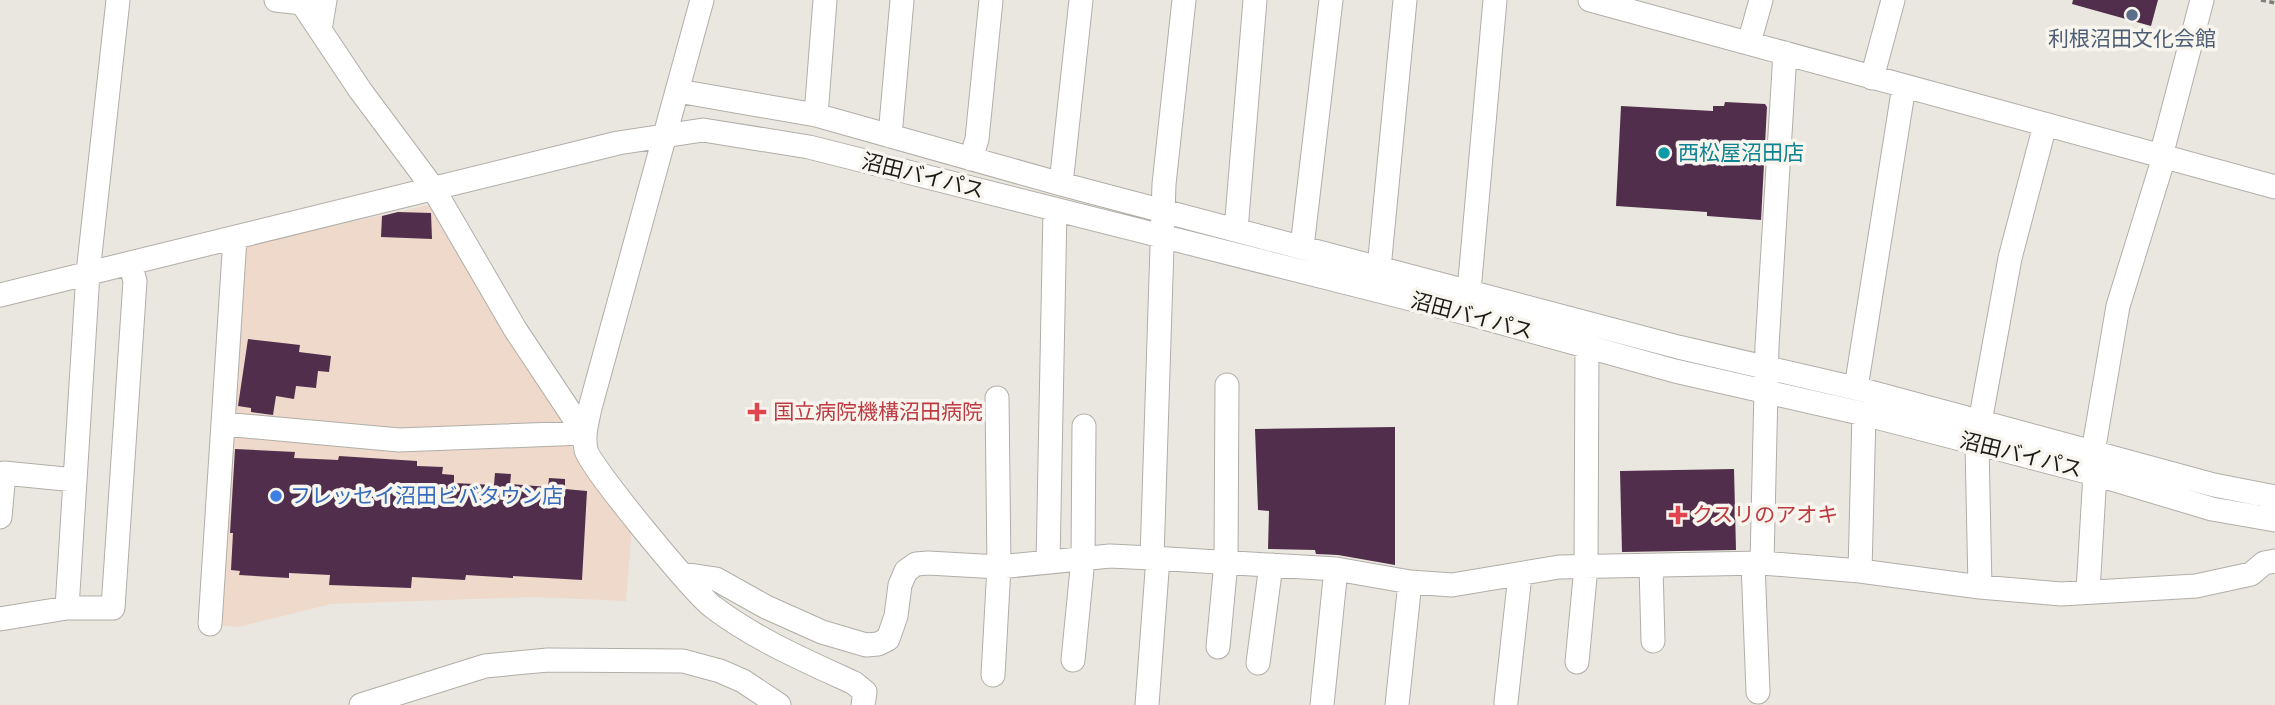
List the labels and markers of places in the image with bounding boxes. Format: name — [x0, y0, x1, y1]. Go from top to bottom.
marker: 利根沼田文化会館 — [2124, 7, 2140, 23]
place label: 利根沼田文化会館 — [2048, 24, 2216, 52]
place label: 西松屋沼田店 — [1678, 138, 1804, 166]
marker: 西松屋沼田店 — [1656, 145, 1672, 161]
place label: 国立病院機構沼田病院 — [773, 397, 983, 425]
marker: 国立病院機構沼田病院 — [747, 402, 767, 422]
place label: フレッセイ沼田ビバタウン店 — [290, 481, 563, 509]
marker: フレッセイ沼田ビバタウン店 — [268, 488, 284, 504]
place label: クスリのアオキ — [1692, 500, 1838, 528]
marker: クスリのアオキ — [1670, 507, 1686, 523]

